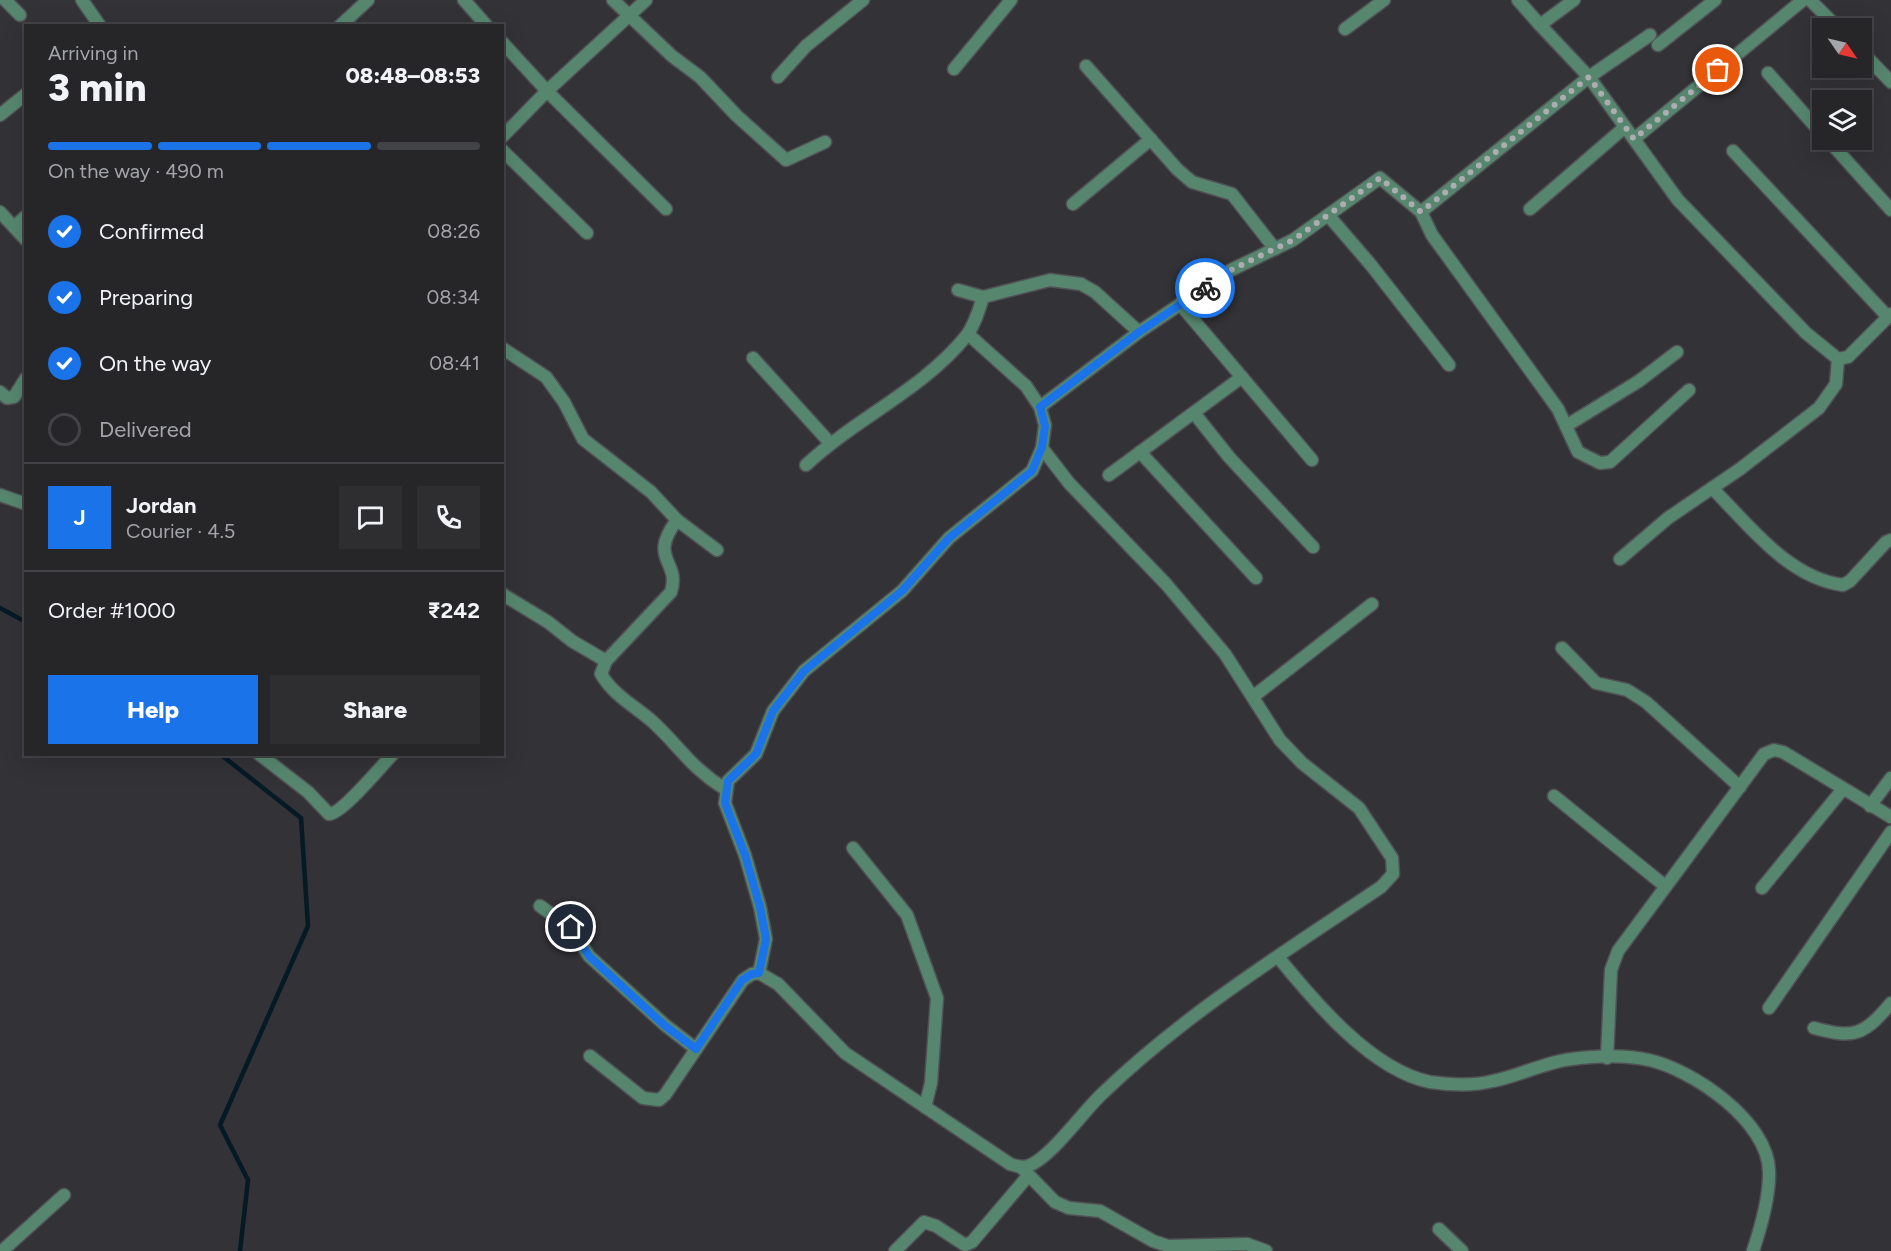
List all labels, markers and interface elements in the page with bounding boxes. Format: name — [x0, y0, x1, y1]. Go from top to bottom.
north arrow — [1812, 18, 1872, 78]
map controls — [1812, 18, 1872, 150]
text: Arriving in — [48, 41, 138, 65]
pin — [1692, 44, 1743, 95]
icon: bag — [1701, 53, 1734, 86]
text: 08:48–08:53 — [345, 62, 480, 89]
text: 3 min — [48, 64, 146, 111]
button: layers — [1812, 90, 1872, 150]
text: On the way · 490 m — [48, 159, 224, 183]
icon: check — [48, 215, 81, 248]
text: Confirmed — [99, 218, 204, 245]
text: 08:26 — [427, 219, 480, 243]
courier — [1175, 258, 1235, 318]
icon: bike — [1189, 272, 1222, 305]
icon: check — [48, 281, 81, 314]
text: Preparing — [99, 284, 193, 311]
text: 08:34 — [427, 285, 480, 309]
icon: check — [48, 347, 81, 380]
text: On the way — [99, 350, 211, 377]
text: 08:41 — [429, 351, 480, 375]
text: Delivered — [99, 416, 192, 443]
button: chat — [339, 486, 402, 549]
button: phone — [417, 486, 480, 549]
text: Jordan — [126, 492, 197, 519]
text: J — [73, 504, 86, 531]
text: Courier · 4.5 — [126, 519, 235, 543]
text: Order #1000 — [48, 597, 176, 624]
text: ₹242 — [427, 597, 480, 624]
button: Help — [48, 675, 258, 744]
button: Share — [270, 675, 480, 744]
pin — [545, 901, 596, 952]
icon: home — [554, 910, 587, 943]

